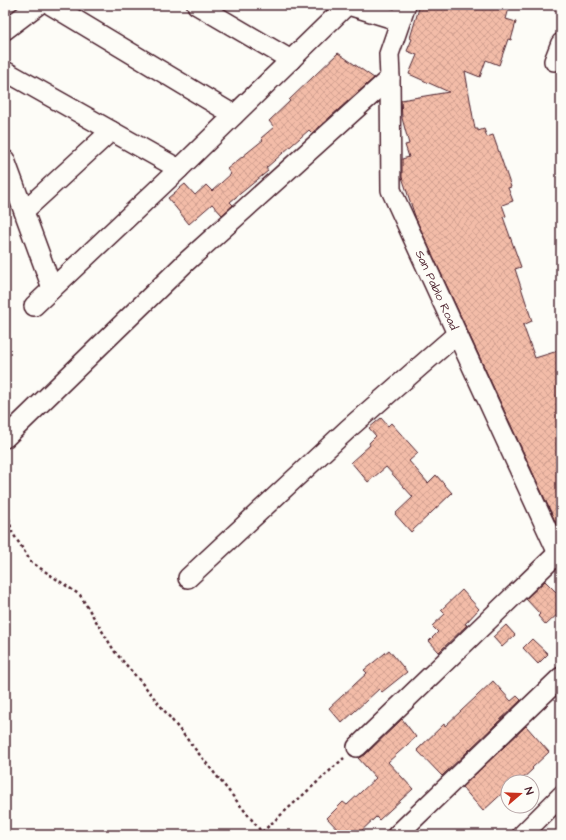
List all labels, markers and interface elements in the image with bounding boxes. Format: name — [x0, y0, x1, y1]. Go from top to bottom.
street label: San Pablo Road — [411, 247, 463, 333]
north arrow — [500, 774, 540, 814]
text: N — [521, 785, 537, 797]

